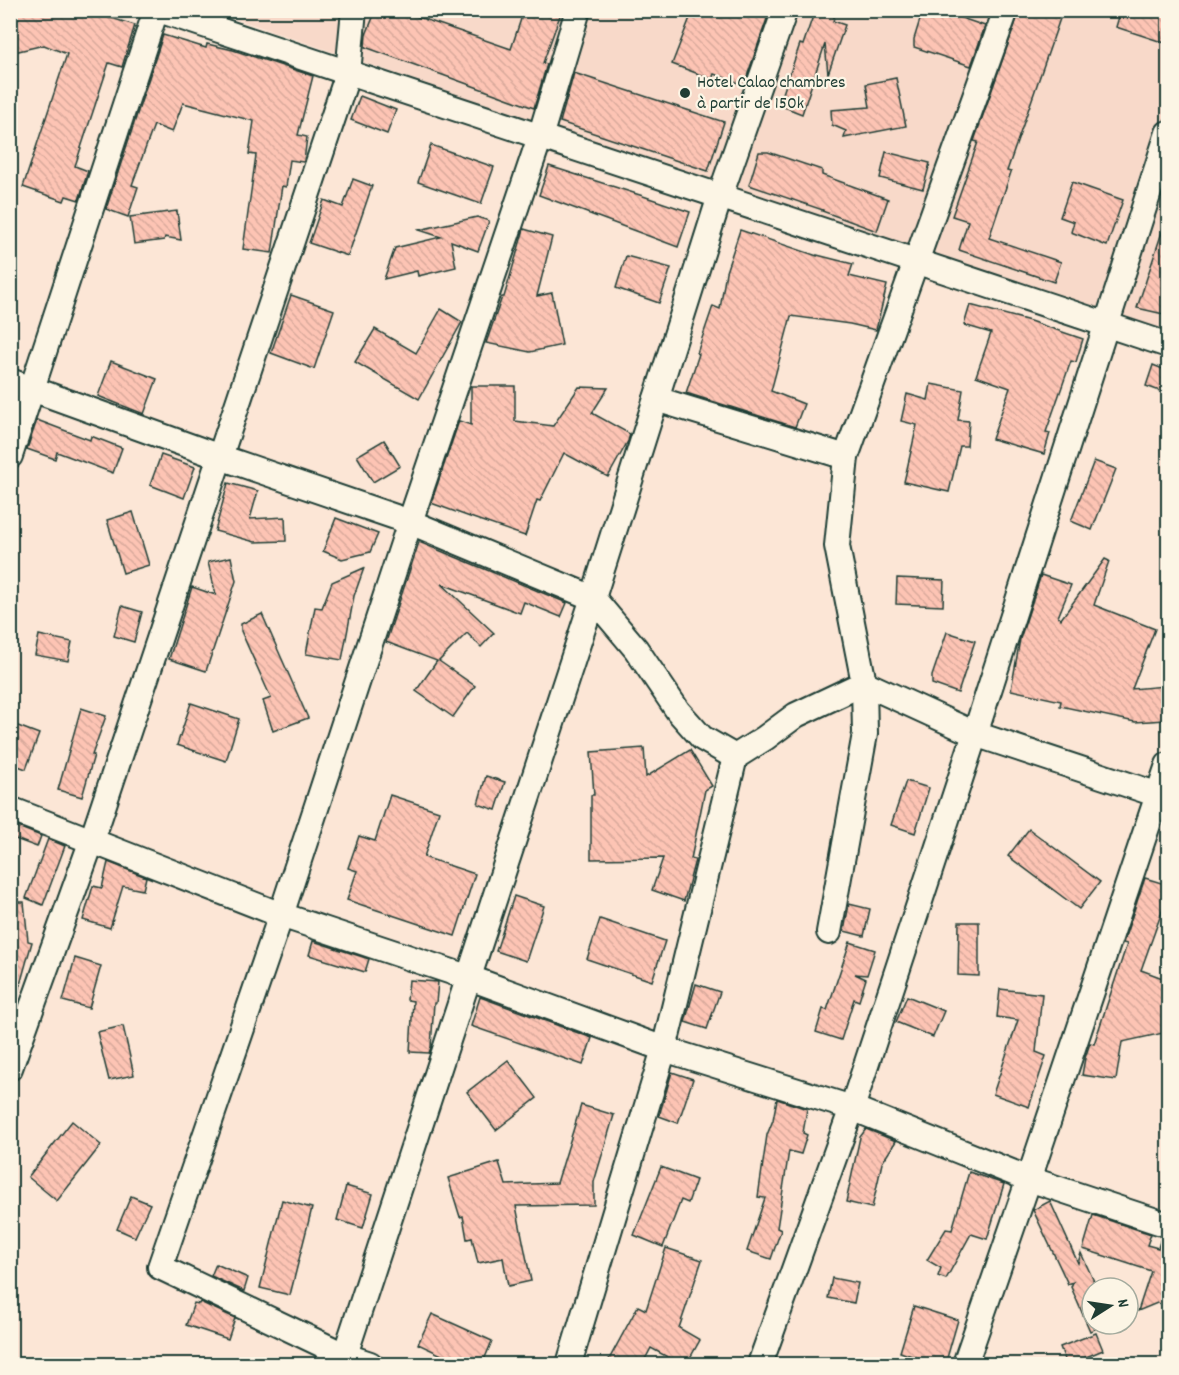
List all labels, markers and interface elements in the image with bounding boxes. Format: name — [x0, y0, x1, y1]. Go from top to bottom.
place label: Hotel Calao chambres à partir de 150k — [697, 71, 846, 117]
marker: Hotel Calao chambres à partir de 150k — [678, 86, 692, 100]
north arrow — [1080, 1276, 1140, 1336]
text: N — [1110, 1297, 1134, 1310]

